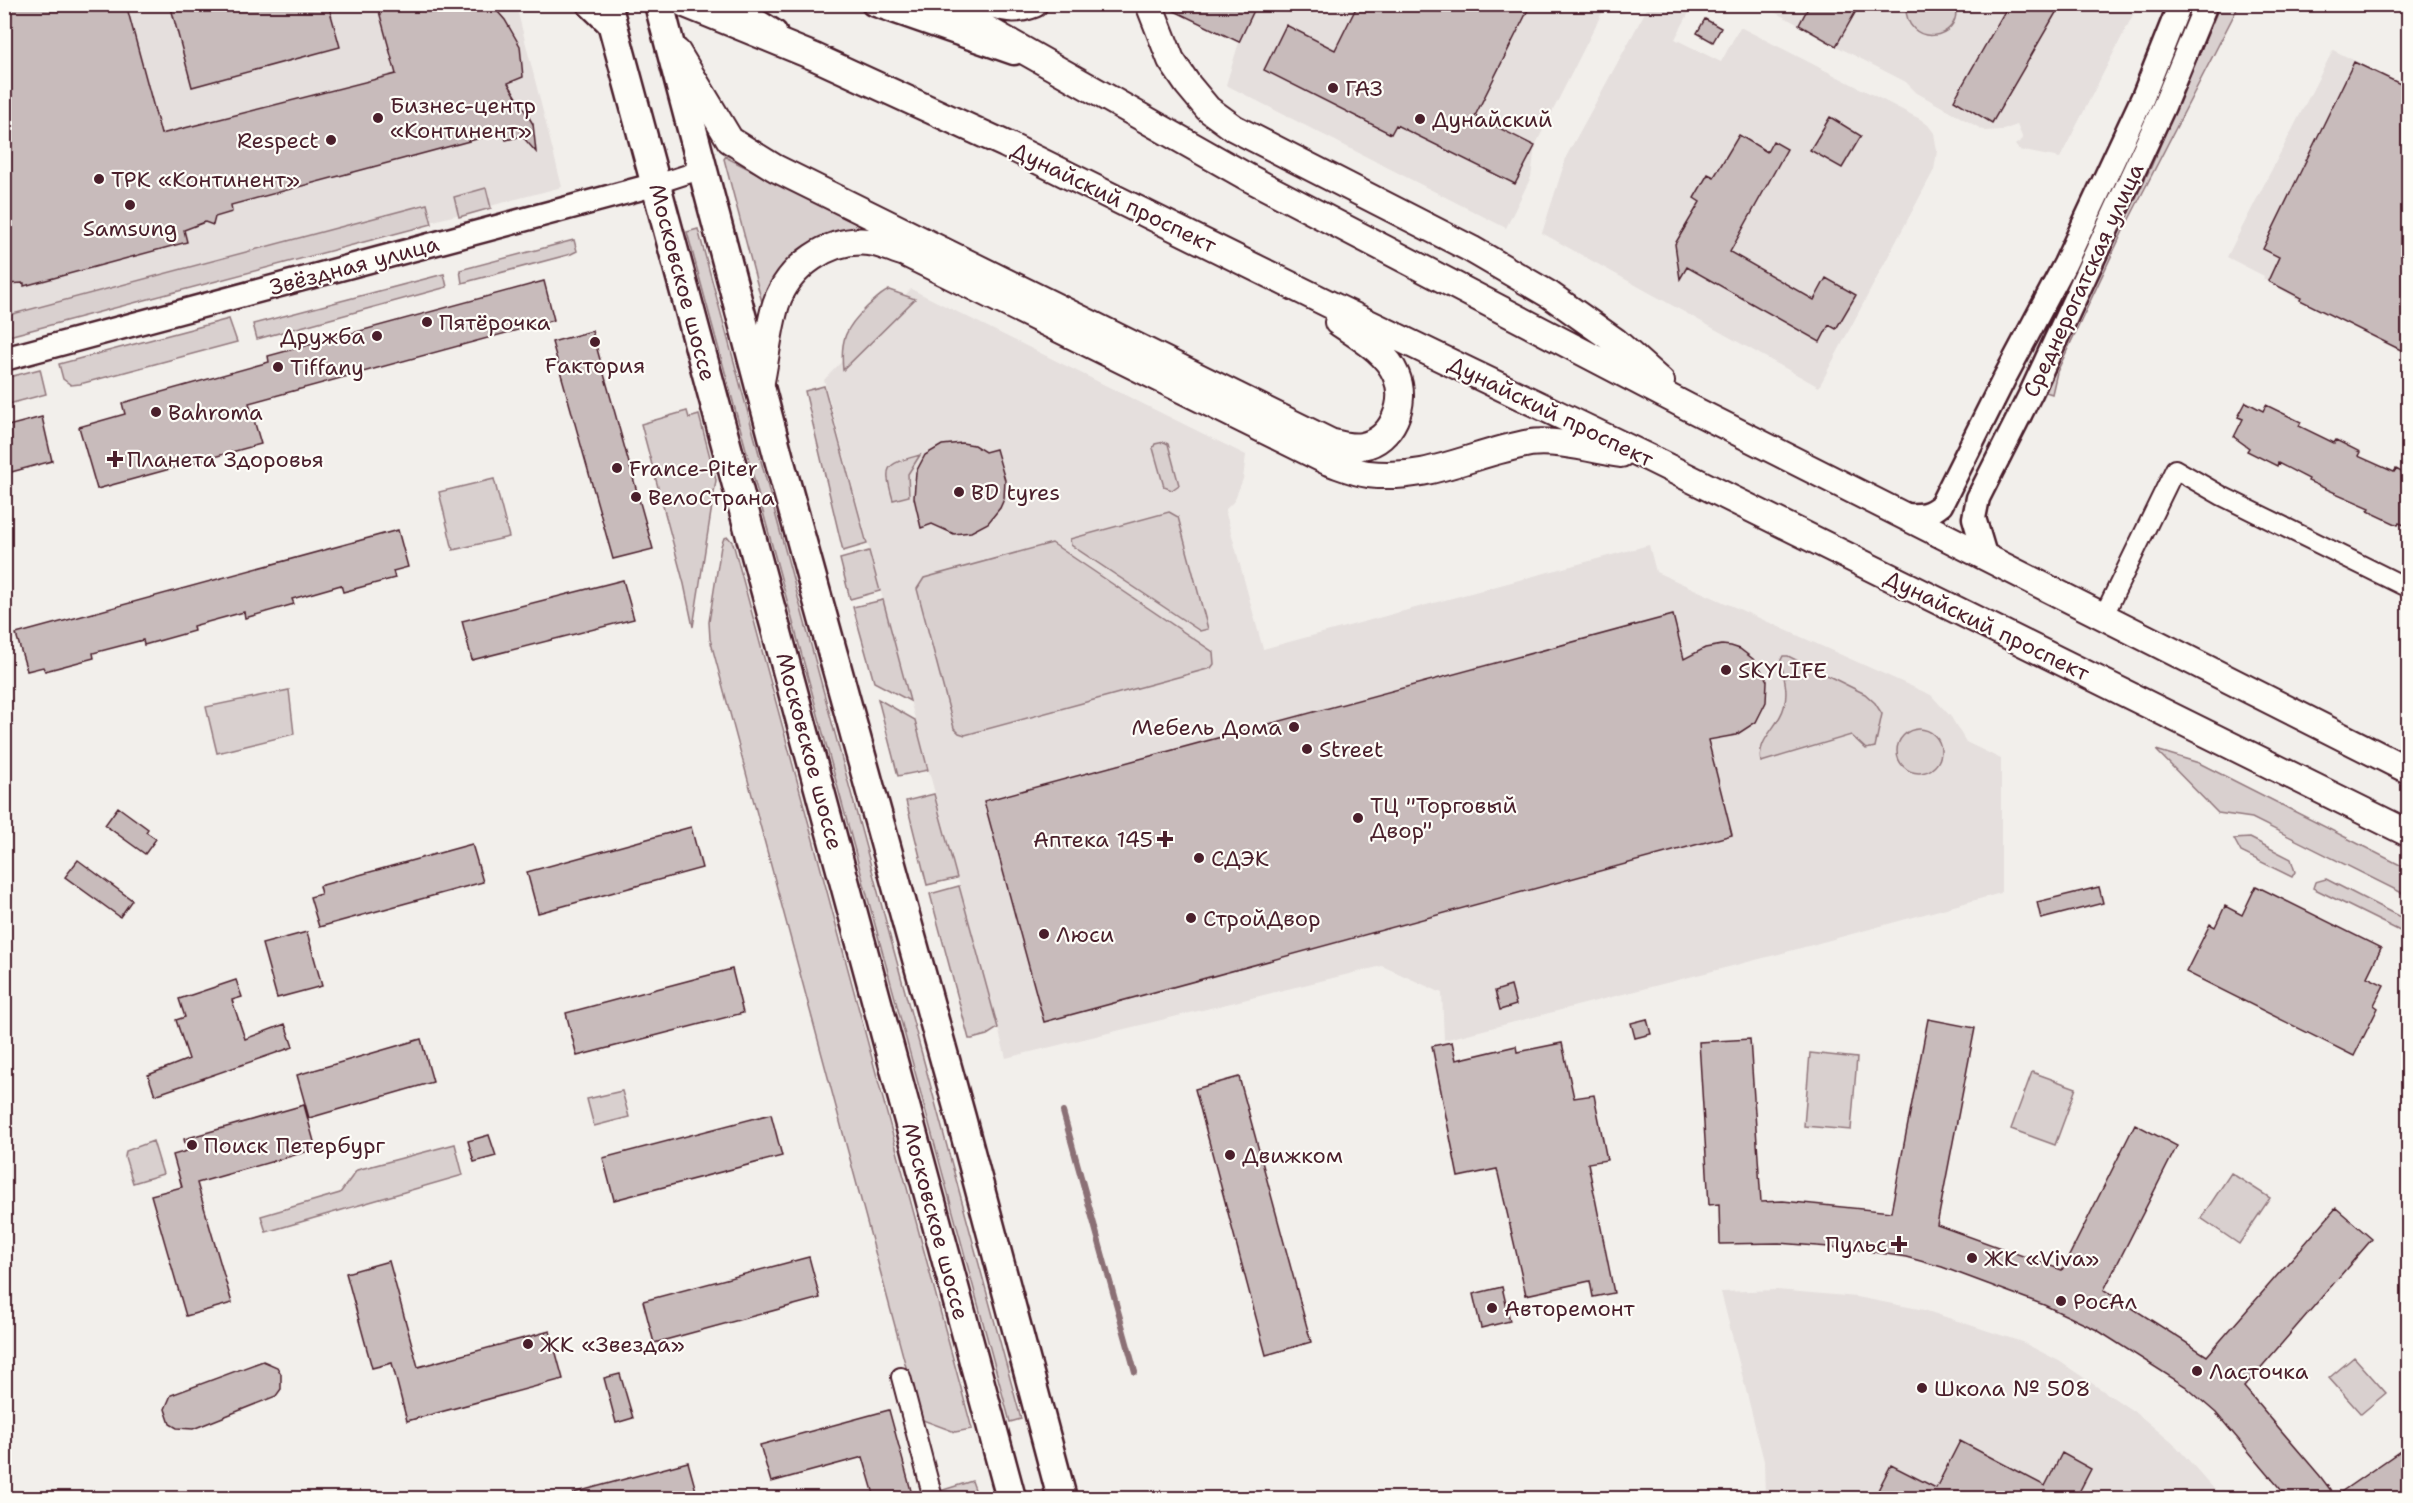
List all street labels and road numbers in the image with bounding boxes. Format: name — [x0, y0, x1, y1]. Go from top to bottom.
street label: Дунайский проспект — [1006, 135, 1222, 260]
street label: Среднерогатская улица — [2016, 158, 2151, 402]
street label: Московское шоссе — [642, 180, 723, 384]
street label: Звёздная улица — [266, 229, 442, 302]
street label: Дунайский проспект — [1443, 349, 1659, 474]
street label: Дунайский проспект — [1879, 563, 2095, 688]
street label: Московское шоссе — [769, 649, 850, 853]
street label: Московское шоссе — [895, 1119, 976, 1323]

